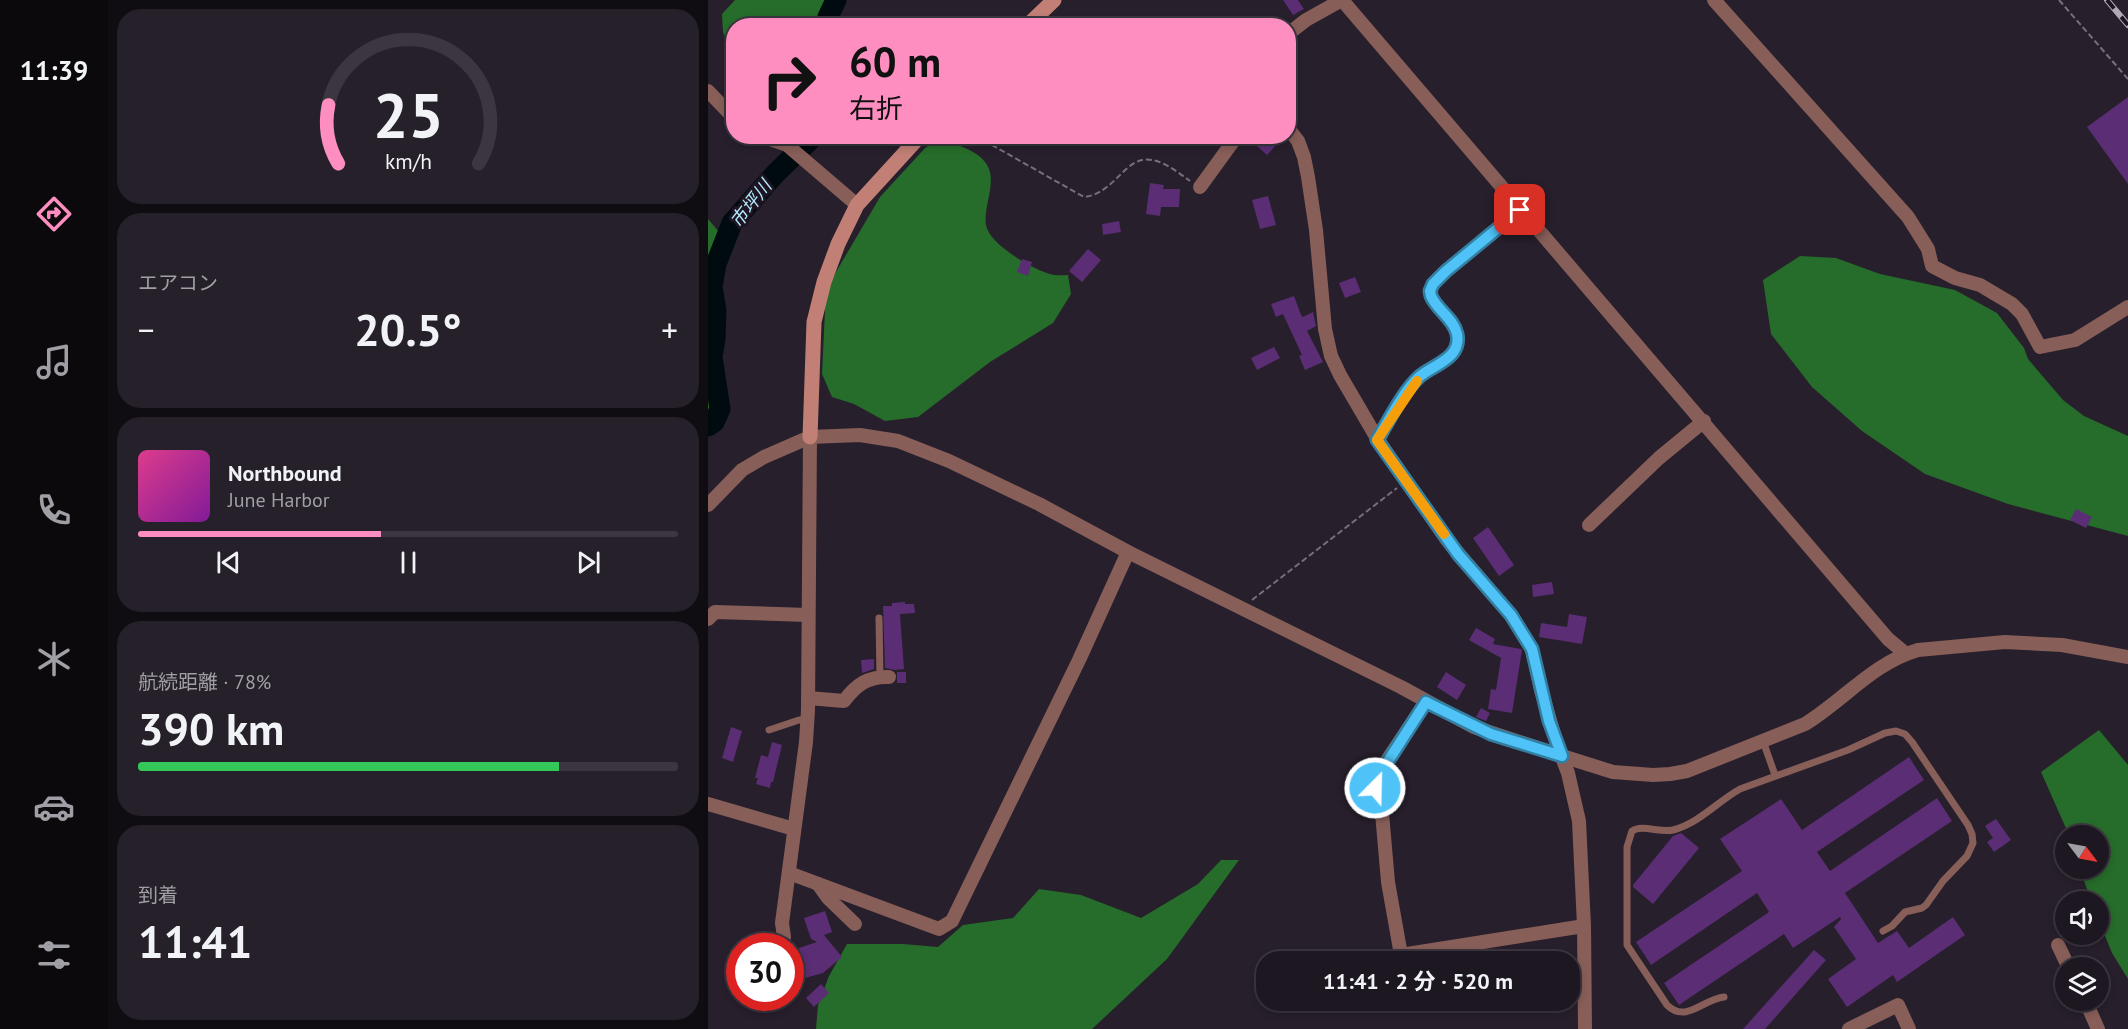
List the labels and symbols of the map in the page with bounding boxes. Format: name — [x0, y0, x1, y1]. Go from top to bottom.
water label: 市坪川 — [725, 174, 778, 232]
pin — [1494, 184, 1545, 235]
position arrow — [1343, 756, 1407, 820]
north arrow — [2055, 825, 2109, 879]
speed limit sign: 30 — [726, 933, 804, 1011]

